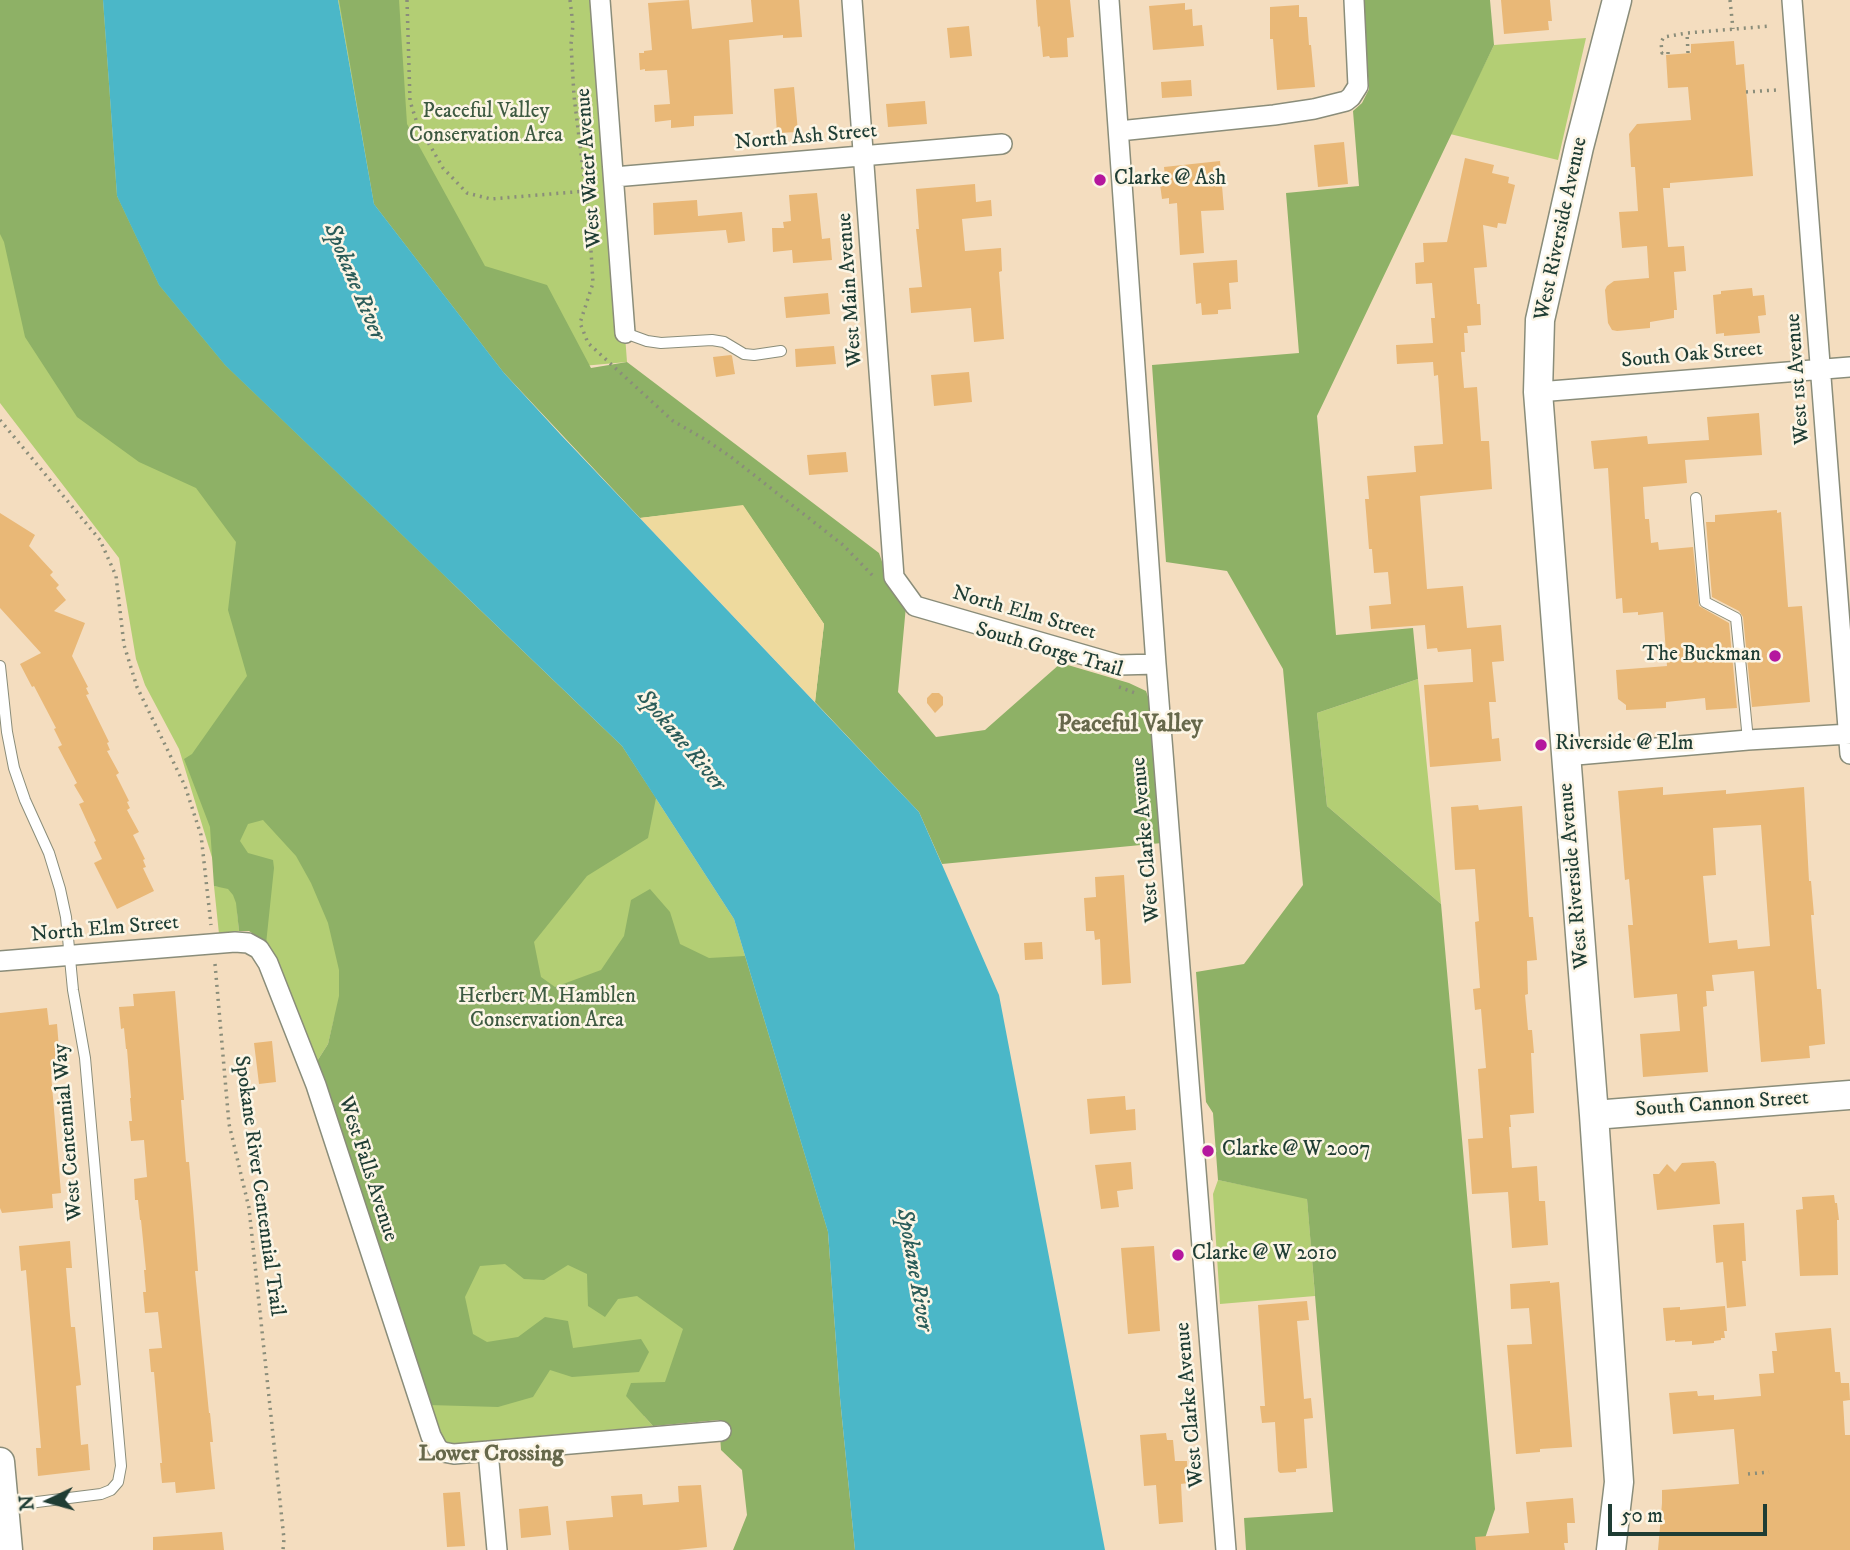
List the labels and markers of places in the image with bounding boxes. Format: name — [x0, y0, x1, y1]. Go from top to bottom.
place label: Clarke @ Ash — [1114, 167, 1226, 193]
marker: Clarke @ Ash — [1092, 172, 1108, 188]
place label: The Buckman — [1642, 643, 1761, 669]
marker: The Buckman — [1767, 648, 1783, 664]
place label: Riverside @ Elm — [1555, 732, 1694, 758]
marker: Riverside @ Elm — [1533, 737, 1549, 753]
place label: Clarke @ W 2007 — [1222, 1138, 1370, 1164]
marker: Clarke @ W 2007 — [1200, 1143, 1216, 1159]
place label: Clarke @ W 2010 — [1192, 1242, 1337, 1268]
marker: Clarke @ W 2010 — [1170, 1247, 1186, 1263]

